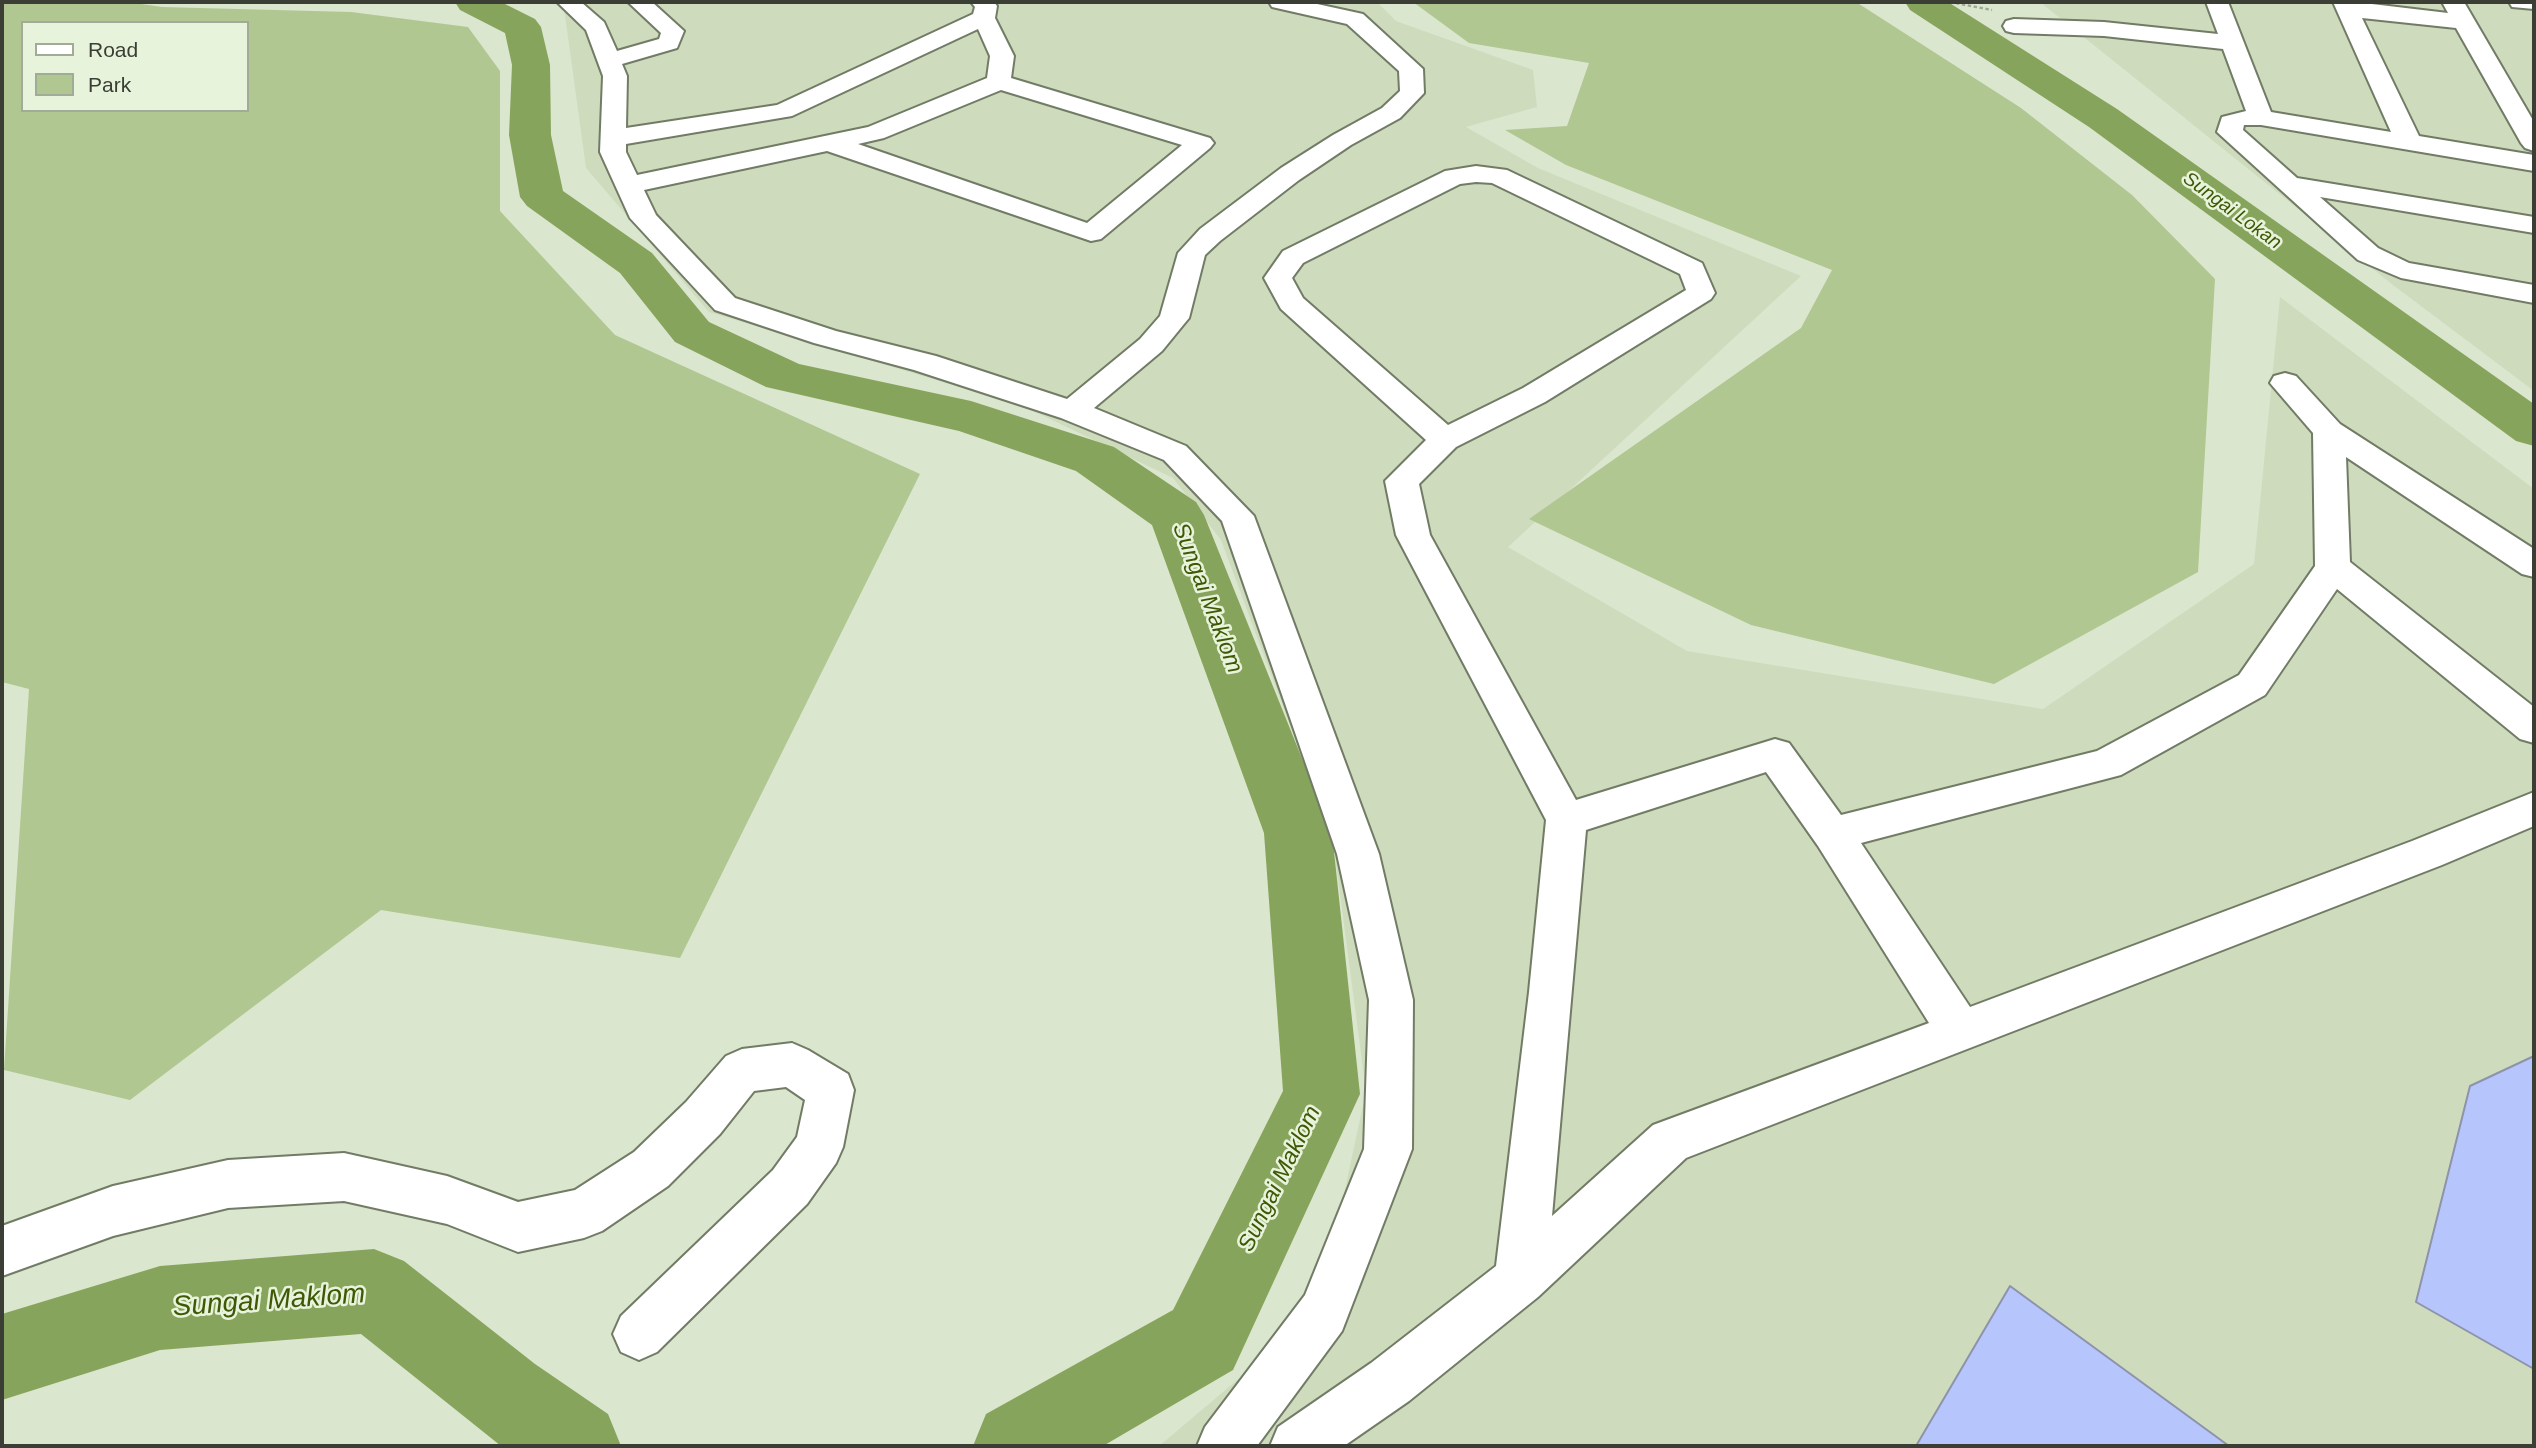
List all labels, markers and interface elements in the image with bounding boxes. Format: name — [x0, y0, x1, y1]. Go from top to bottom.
legend — [21, 21, 248, 112]
text: Road — [88, 38, 138, 61]
text: Park — [88, 73, 131, 96]
water label: Sungai Lokan — [2178, 168, 2286, 254]
water label: Sungai Maklom — [1166, 519, 1248, 677]
water label: Sungai Maklom — [1233, 1102, 1327, 1256]
water label: Sungai Maklom — [172, 1278, 366, 1324]

